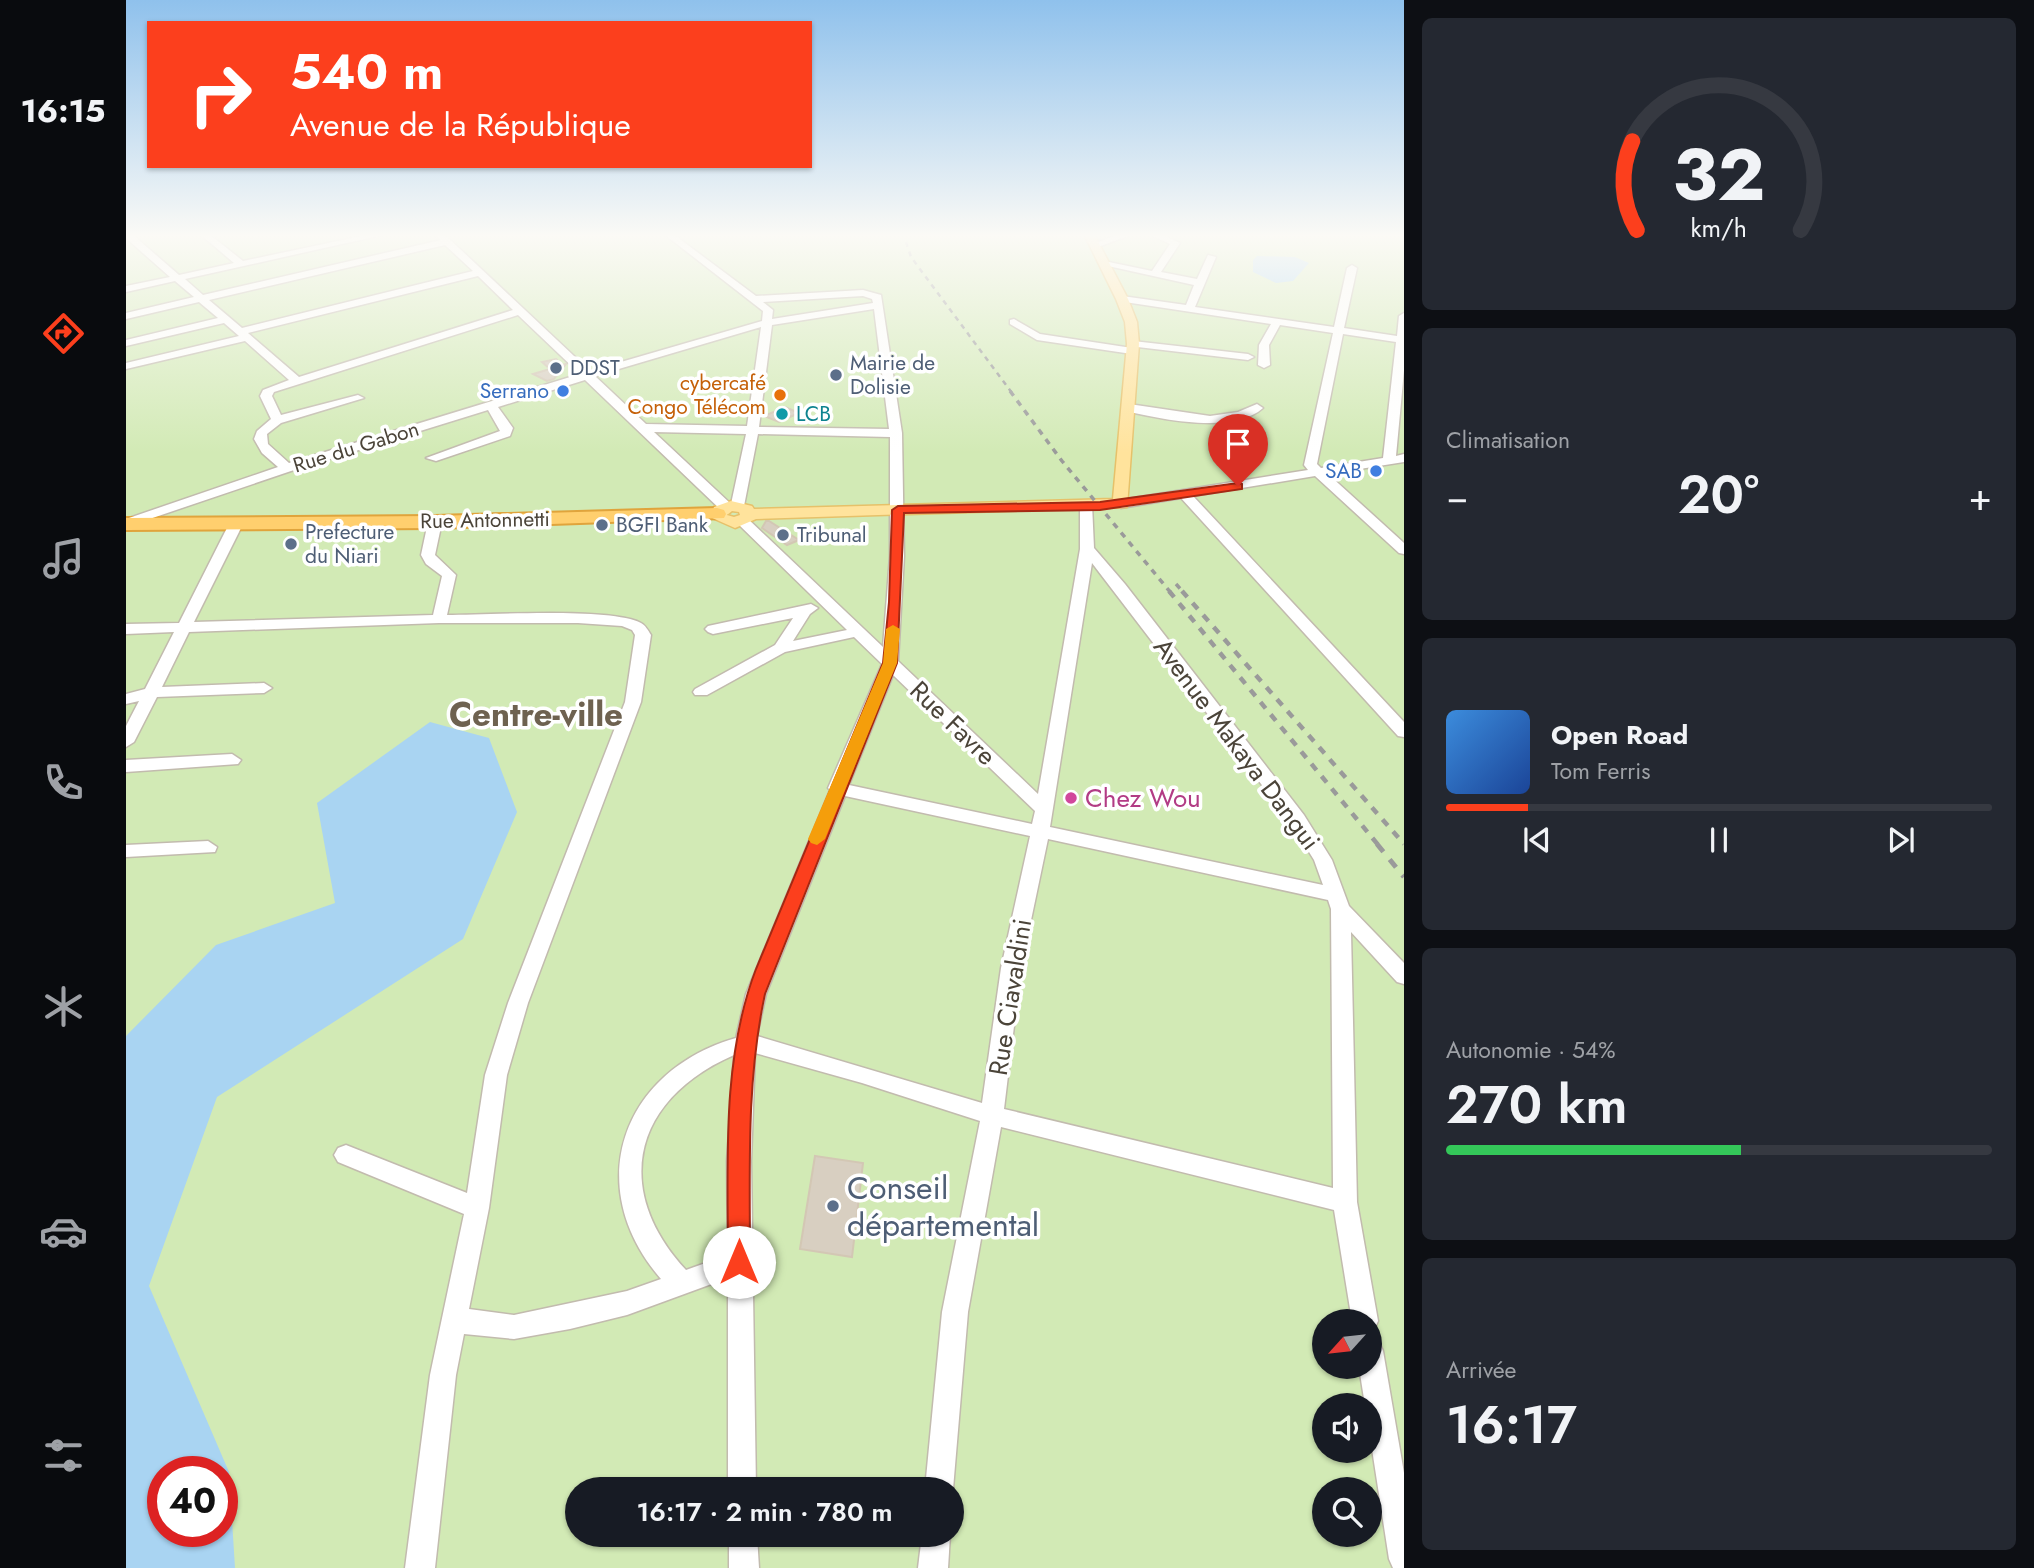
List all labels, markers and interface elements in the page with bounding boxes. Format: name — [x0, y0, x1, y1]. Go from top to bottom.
text: 540 m — [290, 37, 443, 107]
icon: right — [175, 49, 266, 140]
text: 16:15 — [21, 88, 105, 134]
text: Avenue de la République — [290, 102, 631, 148]
text: 32 — [1673, 122, 1765, 227]
text: km/h — [1691, 210, 1747, 246]
icon: directions — [39, 309, 88, 358]
place label: Mairie de Dolisie — [850, 348, 935, 402]
place label: DDST — [570, 353, 620, 383]
marker: DDST — [548, 360, 564, 376]
marker: Mairie de Dolisie — [828, 367, 844, 383]
place label: cybercafé Congo Télécom — [627, 368, 766, 422]
place label: Serrano — [480, 376, 549, 406]
marker: Serrano — [555, 383, 571, 399]
marker: cybercafé Congo Télécom — [772, 387, 788, 403]
place label: LCB — [796, 399, 831, 429]
marker: LCB — [774, 406, 790, 422]
street label: Rue du Gabon — [289, 414, 423, 480]
pin — [1208, 414, 1268, 486]
text: Climatisation — [1446, 423, 1570, 457]
icon: arrive — [1219, 425, 1257, 463]
place label: SAB — [1325, 456, 1362, 486]
text: 20° — [1678, 457, 1759, 533]
marker: SAB — [1368, 463, 1384, 479]
text: − — [1446, 469, 1468, 524]
text: + — [1969, 469, 1992, 524]
street label: Rue Antonnetti — [420, 504, 550, 536]
place label: BGFI Bank — [616, 510, 709, 540]
place label: Prefecture du Niari — [305, 517, 395, 571]
marker: BGFI Bank — [594, 517, 610, 533]
place label: Tribunal — [797, 520, 867, 550]
marker: Tribunal — [775, 527, 791, 543]
icon: music — [39, 534, 88, 583]
marker: Prefecture du Niari — [283, 536, 299, 552]
street label: Avenue Makaya Dangui — [1144, 630, 1330, 858]
street label: Rue Favre — [901, 672, 1005, 774]
district label: Centre-ville — [449, 691, 623, 738]
text: Open Road — [1551, 716, 1688, 754]
text: Tom Ferris — [1551, 754, 1650, 788]
icon: phone — [39, 758, 88, 807]
place label: Chez Wou — [1085, 779, 1201, 817]
marker: Chez Wou — [1063, 790, 1079, 806]
icon: previous — [1518, 821, 1556, 859]
icon: pause — [1700, 821, 1738, 859]
icon: next — [1882, 821, 1920, 859]
street label: Rue Ciavaldini — [979, 916, 1041, 1078]
icon: climate — [39, 982, 88, 1031]
text: Autonomie · 54% — [1446, 1033, 1616, 1067]
text: 270 km — [1446, 1067, 1628, 1143]
place label: Conseil départemental — [847, 1165, 1039, 1248]
marker: Conseil départemental — [825, 1198, 841, 1214]
icon: car — [39, 1207, 88, 1256]
position arrow — [702, 1225, 776, 1299]
north arrow — [1312, 1309, 1382, 1379]
map controls — [1312, 1309, 1382, 1547]
text: Arrivée — [1446, 1353, 1516, 1387]
text: 16:17 — [1446, 1387, 1577, 1463]
button: sound — [1312, 1393, 1382, 1463]
icon: filters — [39, 1431, 88, 1480]
speed limit sign: 40 — [147, 1456, 238, 1547]
button: search — [1312, 1477, 1382, 1547]
text: 16:17 · 2 min · 780 m — [637, 1493, 892, 1531]

